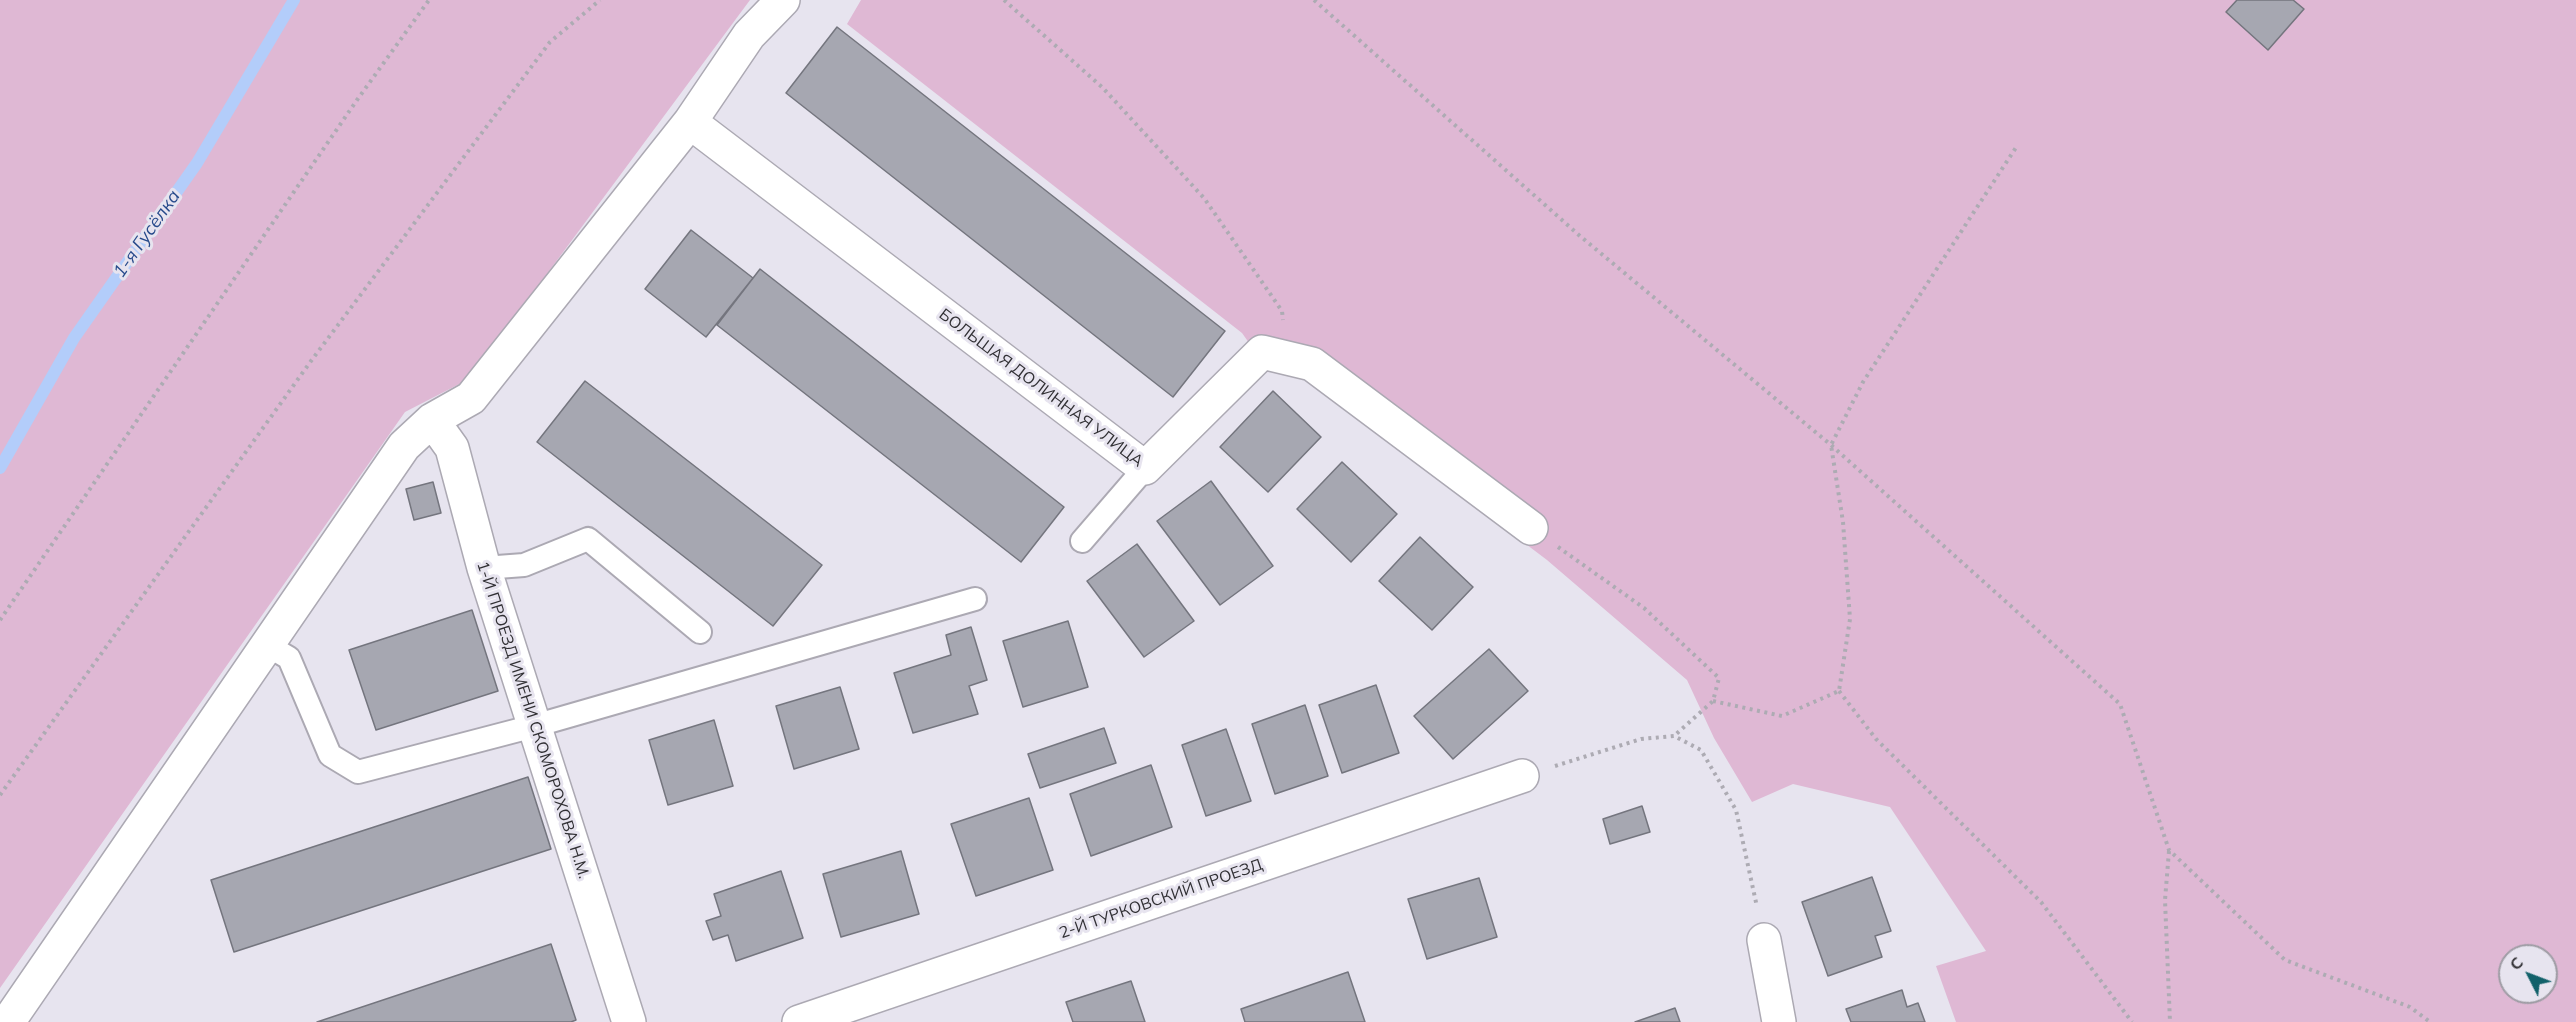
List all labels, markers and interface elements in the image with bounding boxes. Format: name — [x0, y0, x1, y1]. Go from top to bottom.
water label: 1-я Гусёлка — [109, 186, 185, 282]
street label: БОЛЬШАЯ ДОЛИННАЯ УЛИЦА — [935, 305, 1147, 471]
street label: 1-Й ПРОЕЗД ИМЕНИ СКОМОРОХОВА Н.М. — [473, 559, 593, 881]
street label: 2-Й ТУРКОВСКИЙ ПРОЕЗД — [1057, 855, 1265, 943]
north arrow — [2498, 944, 2558, 1004]
text: С — [2505, 953, 2527, 974]

